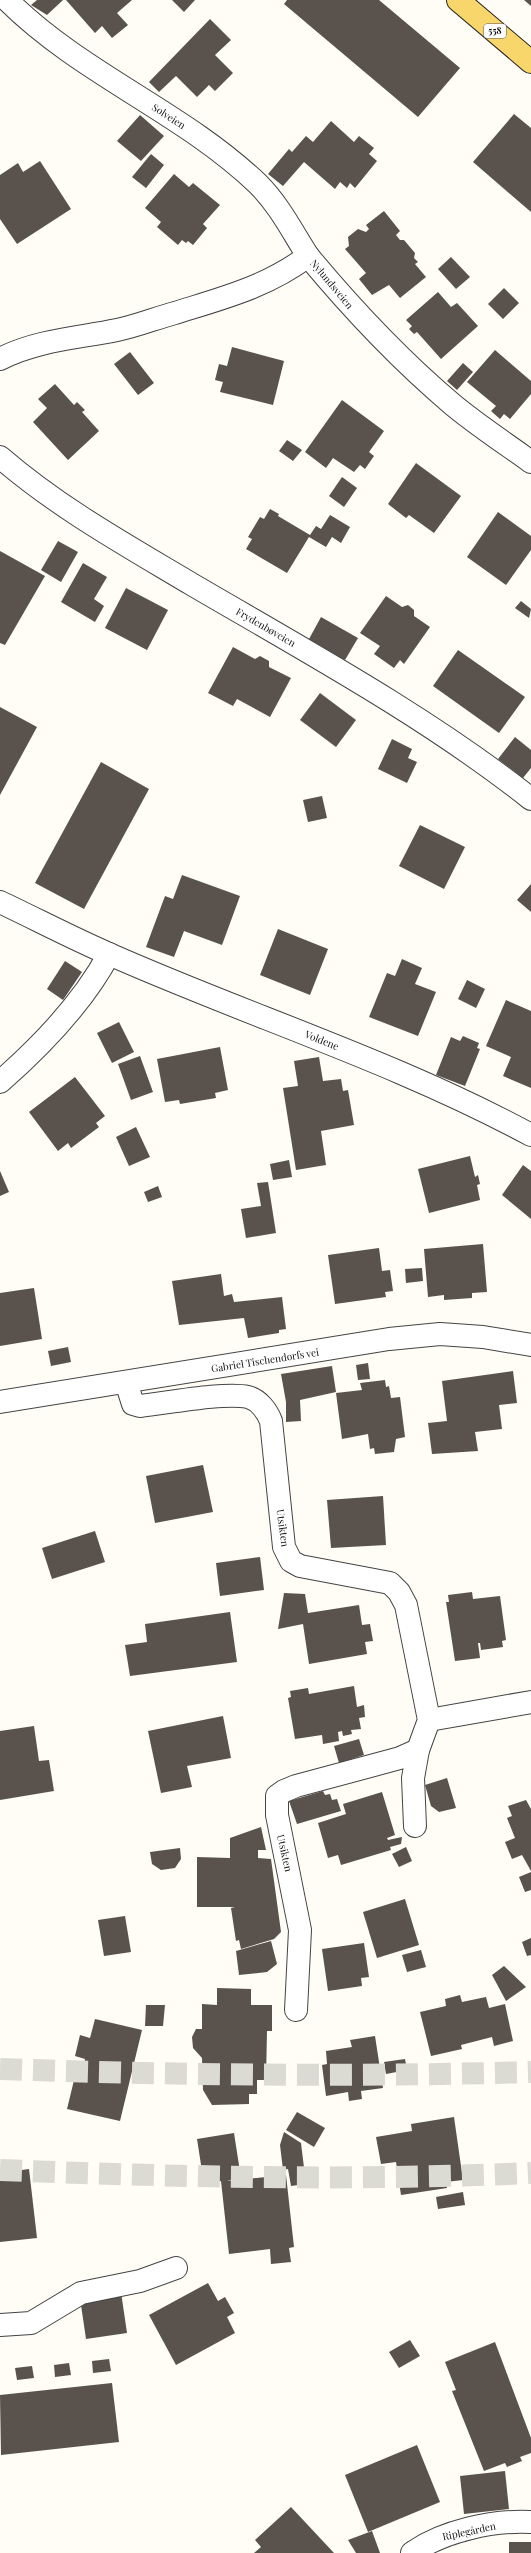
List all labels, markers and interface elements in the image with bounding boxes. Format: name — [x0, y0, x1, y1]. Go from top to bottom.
road number: 558 — [484, 24, 506, 38]
street label: Solveien — [149, 100, 189, 132]
street label: Nylundsveien — [307, 256, 357, 312]
street label: Frydenbøveien — [234, 604, 298, 650]
street label: Voldene — [302, 1026, 341, 1053]
street label: Gabriel Tischendorfs vei — [210, 1345, 320, 1375]
street label: Utsikten — [273, 1508, 293, 1548]
street label: Utsikten — [274, 1833, 296, 1873]
street label: Riplegården — [441, 2519, 497, 2543]

